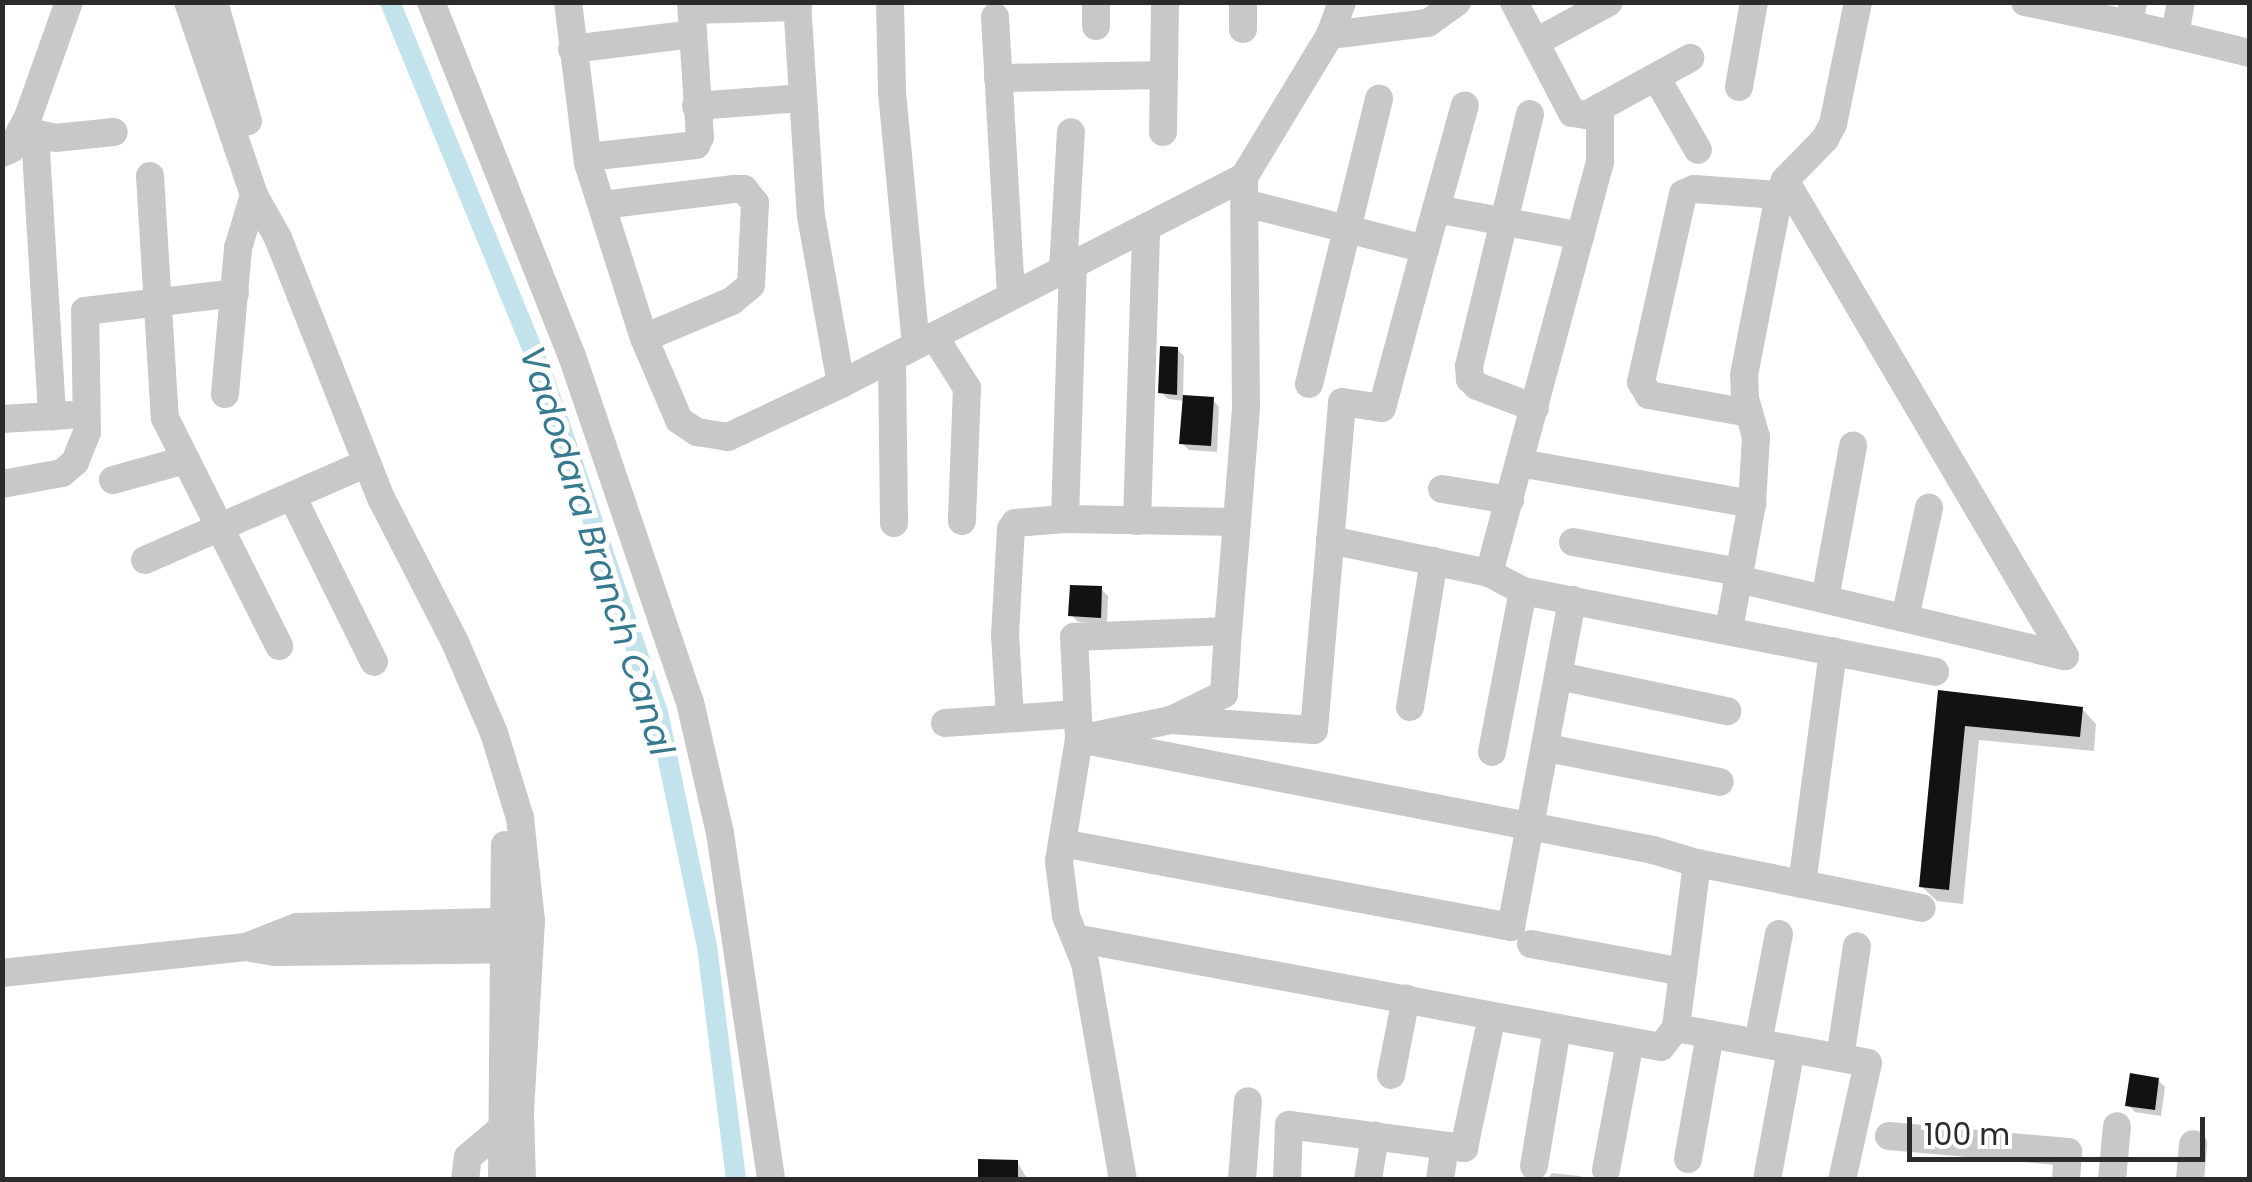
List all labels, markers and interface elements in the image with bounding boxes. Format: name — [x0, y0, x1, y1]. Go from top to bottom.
water label: Vadodara Branch Canal — [511, 341, 683, 761]
scale bar — [1912, 1097, 2210, 1159]
text: 100 m — [1924, 1113, 2010, 1156]

